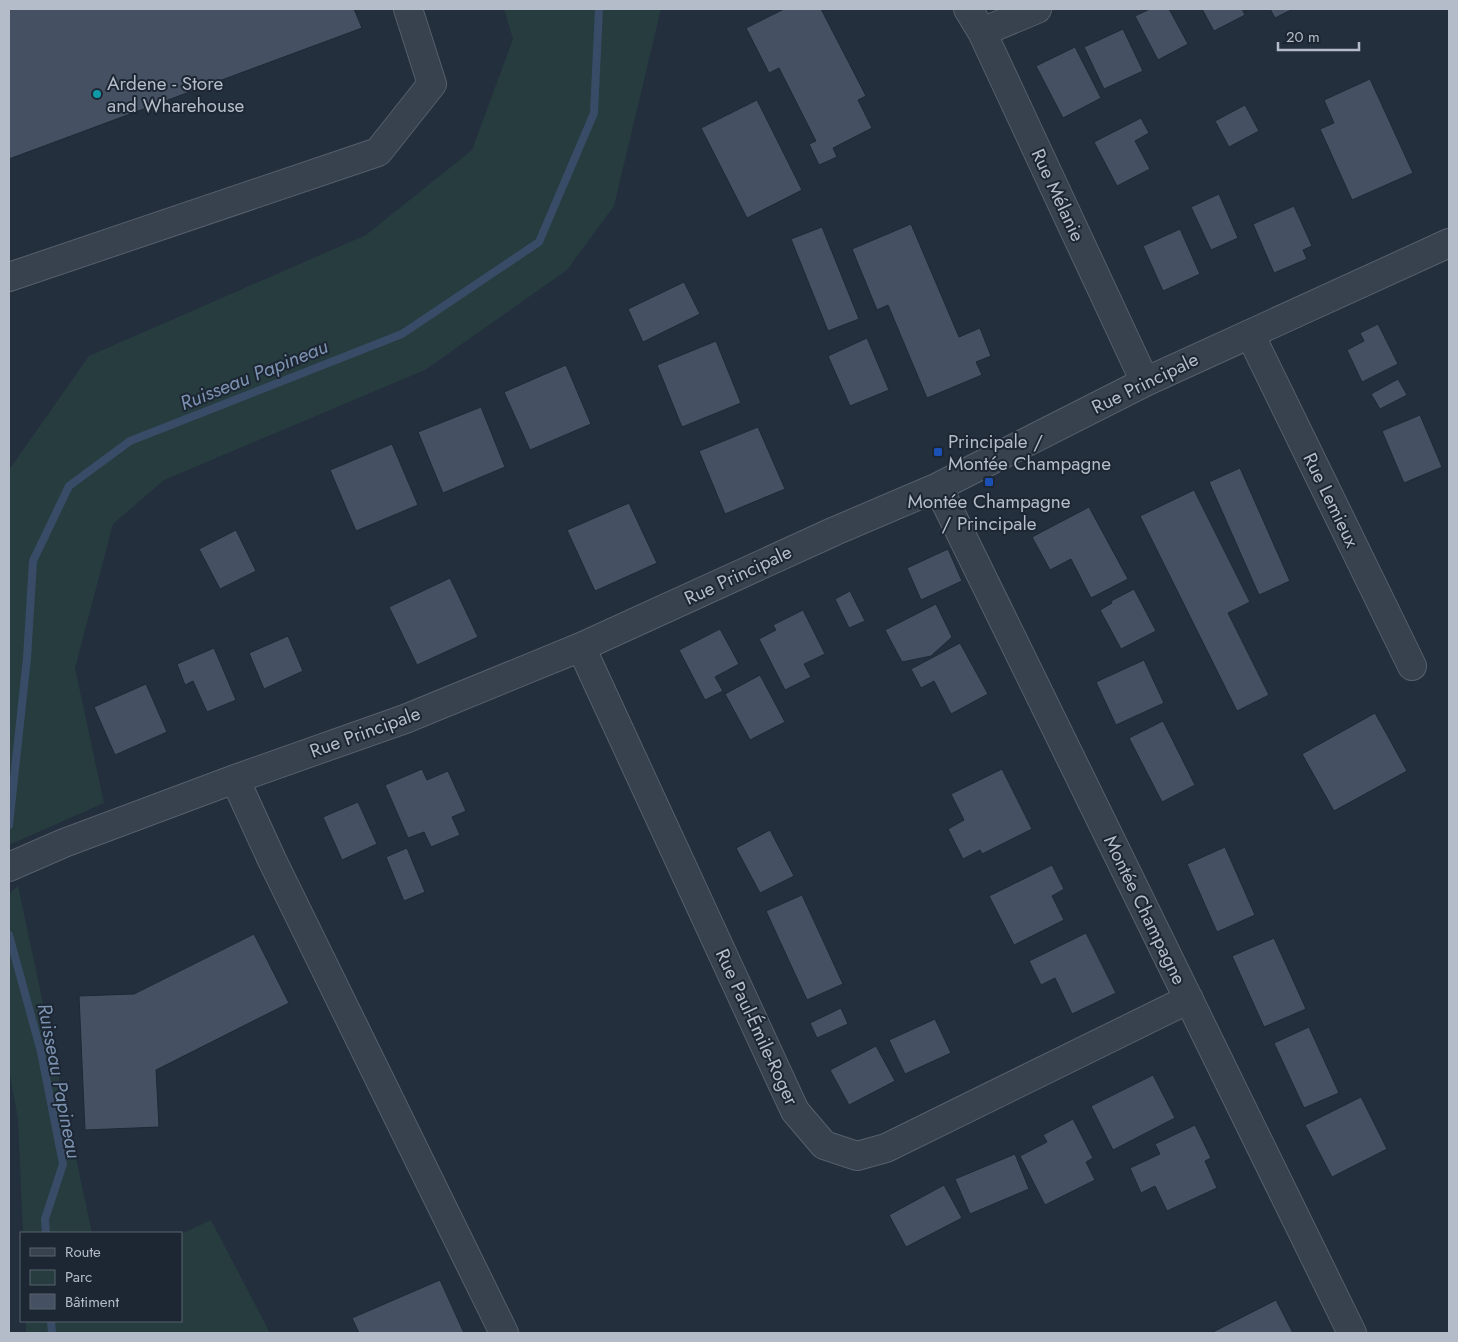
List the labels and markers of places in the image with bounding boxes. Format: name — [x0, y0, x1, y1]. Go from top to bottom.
place label: Ardene - Store and Wharehouse — [107, 70, 245, 119]
marker: Ardene - Store and Wharehouse — [91, 88, 103, 100]
place label: Principale / Montée Champagne — [948, 428, 1111, 477]
marker: Principale / Montée Champagne — [932, 446, 944, 458]
marker: Montée Champagne / Principale — [983, 476, 995, 488]
place label: Montée Champagne / Principale — [907, 488, 1071, 537]

